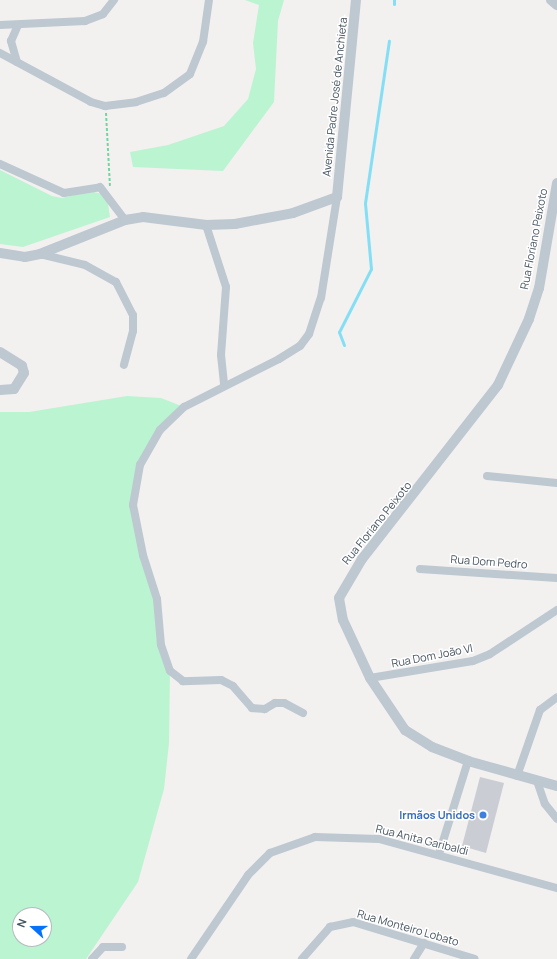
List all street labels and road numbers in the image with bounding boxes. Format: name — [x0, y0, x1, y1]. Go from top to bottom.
street label: Avenida Padre José de Anchieta — [320, 17, 350, 177]
street label: Rua Floriano Peixoto — [518, 187, 550, 291]
street label: Rua Floriano Peixoto — [340, 479, 414, 567]
street label: Rua Dom Pedro — [450, 553, 528, 571]
street label: Rua Dom João Vl — [390, 642, 474, 670]
street label: Rua Anita Garibaldi — [374, 822, 470, 858]
street label: Rua Monteiro Lobato — [356, 907, 460, 949]

